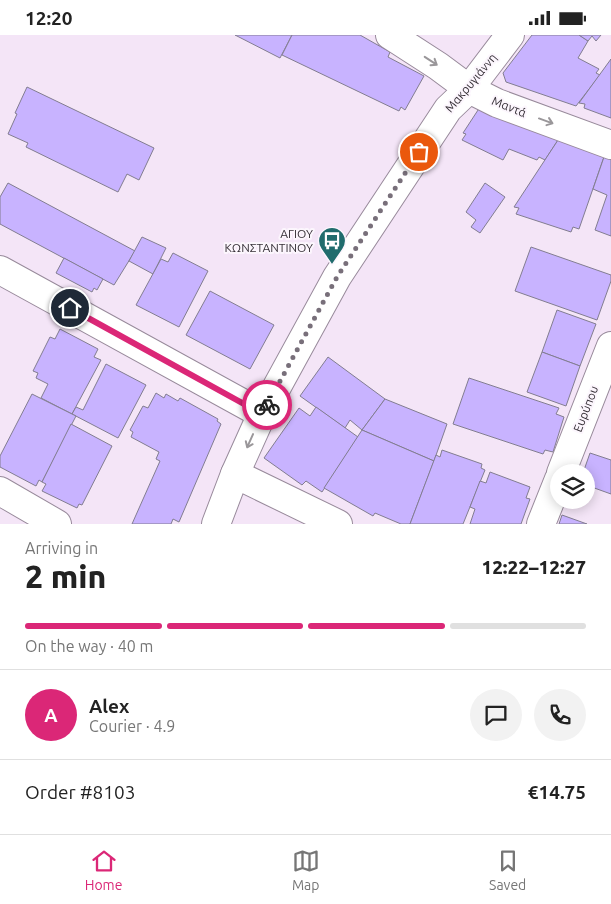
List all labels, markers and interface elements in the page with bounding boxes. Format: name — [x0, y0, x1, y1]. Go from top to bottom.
text: 12:20 — [25, 7, 73, 29]
street label: Μακρυγιάννη — [442, 51, 499, 115]
one-way arrow — [423, 56, 437, 66]
street label: Μαντά — [490, 94, 528, 119]
one-way arrow — [538, 117, 554, 126]
pin — [398, 131, 440, 173]
icon: bag — [405, 138, 433, 166]
bus stop icon: ΑΓΙΟΥ ΚΩΝΣΤΑΝΤΙΝΟΥ — [317, 226, 347, 265]
place label: ΑΓΙΟΥ ΚΩΝΣΤΑΝΤΙΝΟΥ — [224, 227, 313, 254]
pin — [49, 287, 91, 329]
icon: home — [56, 294, 84, 322]
courier — [242, 380, 292, 430]
street label: Ευρύπου — [571, 384, 600, 434]
icon: bike — [253, 391, 281, 419]
one-way arrow — [245, 433, 255, 448]
map controls — [550, 464, 595, 509]
button: layers — [550, 464, 595, 509]
text: Arriving in — [25, 539, 98, 557]
text: 12:22–12:27 — [481, 556, 586, 578]
text: 2 min — [25, 558, 106, 594]
text: On the way · 40 m — [25, 637, 153, 655]
button: chat — [470, 689, 522, 741]
button: phone — [534, 689, 586, 741]
text: Alex — [89, 695, 129, 717]
text: A — [44, 704, 58, 726]
text: Courier · 4.9 — [89, 717, 175, 735]
text: Order #8103 — [25, 781, 135, 803]
text: €14.75 — [528, 781, 586, 803]
tab: Home — [85, 847, 122, 893]
tab: Map — [292, 847, 320, 893]
tab: Saved — [489, 847, 526, 893]

